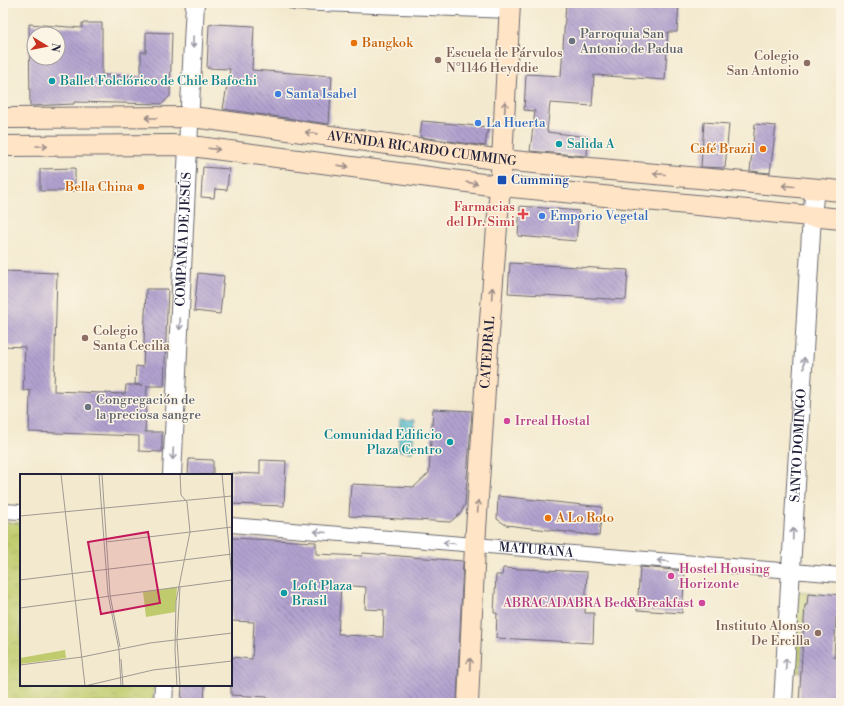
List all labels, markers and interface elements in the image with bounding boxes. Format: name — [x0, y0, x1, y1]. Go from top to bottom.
north arrow — [26, 26, 66, 66]
place label: Parroquia San Antonio de Padua — [579, 26, 684, 57]
one-way arrow — [190, 35, 197, 48]
place label: Bangkok — [361, 35, 414, 51]
marker: Parroquia San Antonio de Padua — [567, 36, 577, 46]
marker: Bangkok — [349, 38, 359, 48]
text: N — [47, 42, 63, 53]
place label: Escuela de Párvulos N°1146 Heyddie — [446, 45, 563, 76]
place label: Colegio San Antonio — [727, 48, 799, 79]
marker: Escuela de Párvulos N°1146 Heyddie — [433, 55, 443, 65]
marker: Colegio San Antonio — [802, 58, 812, 68]
place label: Ballet Folclórico de Chile Bafochi — [59, 73, 257, 89]
marker: Ballet Folclórico de Chile Bafochi — [47, 76, 57, 86]
place label: Santa Isabel — [286, 86, 357, 102]
marker: Santa Isabel — [273, 89, 283, 99]
one-way arrow — [501, 101, 508, 114]
one-way arrow — [145, 114, 158, 122]
place label: La Huerta — [486, 115, 546, 131]
marker: La Huerta — [473, 118, 483, 128]
street label: AVENIDA RICARDO CUMMING — [325, 128, 518, 169]
one-way arrow — [305, 129, 318, 137]
place label: Salida A — [567, 136, 616, 152]
marker: Salida A — [554, 139, 564, 149]
place label: Café Brazil — [690, 141, 755, 157]
one-way arrow — [35, 142, 48, 150]
marker: Café Brazil — [758, 144, 768, 154]
one-way arrow — [207, 145, 220, 153]
one-way arrow — [336, 162, 349, 170]
one-way arrow — [653, 171, 666, 178]
street label: COMPAÑÍA DE JESÚS — [172, 172, 195, 307]
place label: Cumming — [511, 172, 569, 188]
marker: Cumming — [496, 174, 508, 186]
place label: Bella China — [64, 179, 133, 195]
one-way arrow — [465, 179, 478, 186]
marker: Bella China — [136, 182, 146, 192]
one-way arrow — [782, 182, 795, 190]
place label: Farmacias del Dr. Simi — [446, 199, 515, 230]
place label: Emporio Vegetal — [550, 208, 649, 224]
marker: Farmacias del Dr. Simi — [518, 209, 528, 219]
marker: Emporio Vegetal — [537, 211, 547, 221]
one-way arrow — [489, 287, 496, 300]
street label: CATEDRAL — [477, 315, 498, 389]
one-way arrow — [176, 317, 183, 330]
place label: Colegio Santa Cecilia — [93, 323, 170, 354]
marker: Colegio Santa Cecilia — [80, 333, 90, 343]
one-way arrow — [800, 357, 807, 370]
street label: SANTO DOMINGO — [787, 388, 810, 503]
place label: Congregación de la preciosa sangre — [96, 392, 201, 423]
marker: Congregación de la preciosa sangre — [83, 402, 93, 412]
place label: Irreal Hostal — [515, 413, 590, 429]
marker: Irreal Hostal — [502, 416, 512, 426]
place label: Comunidad Edificio Plaza Centro — [324, 427, 442, 458]
marker: Comunidad Edificio Plaza Centro — [445, 437, 455, 447]
one-way arrow — [170, 447, 177, 460]
inset map — [20, 474, 232, 686]
one-way arrow — [474, 500, 481, 513]
place label: A Lo Roto — [555, 510, 614, 526]
marker: A Lo Roto — [543, 513, 553, 523]
one-way arrow — [790, 528, 797, 541]
one-way arrow — [314, 529, 327, 536]
one-way arrow — [443, 539, 456, 547]
street label: MATURANA — [498, 539, 575, 561]
one-way arrow — [657, 557, 670, 564]
place label: Hostel Housing Horizonte — [679, 561, 770, 592]
marker: Hostel Housing Horizonte — [666, 571, 676, 581]
place label: Loft Plaza Brasil — [291, 578, 353, 609]
marker: Loft Plaza Brasil — [279, 588, 289, 598]
place label: ABRACADABRA Bed&Breakfast — [502, 595, 694, 611]
marker: ABRACADABRA Bed&Breakfast — [697, 598, 707, 608]
place label: Instituto Alonso De Ercilla — [716, 618, 810, 649]
marker: Instituto Alonso De Ercilla — [813, 628, 823, 638]
one-way arrow — [466, 658, 473, 671]
one-way arrow — [782, 658, 789, 671]

